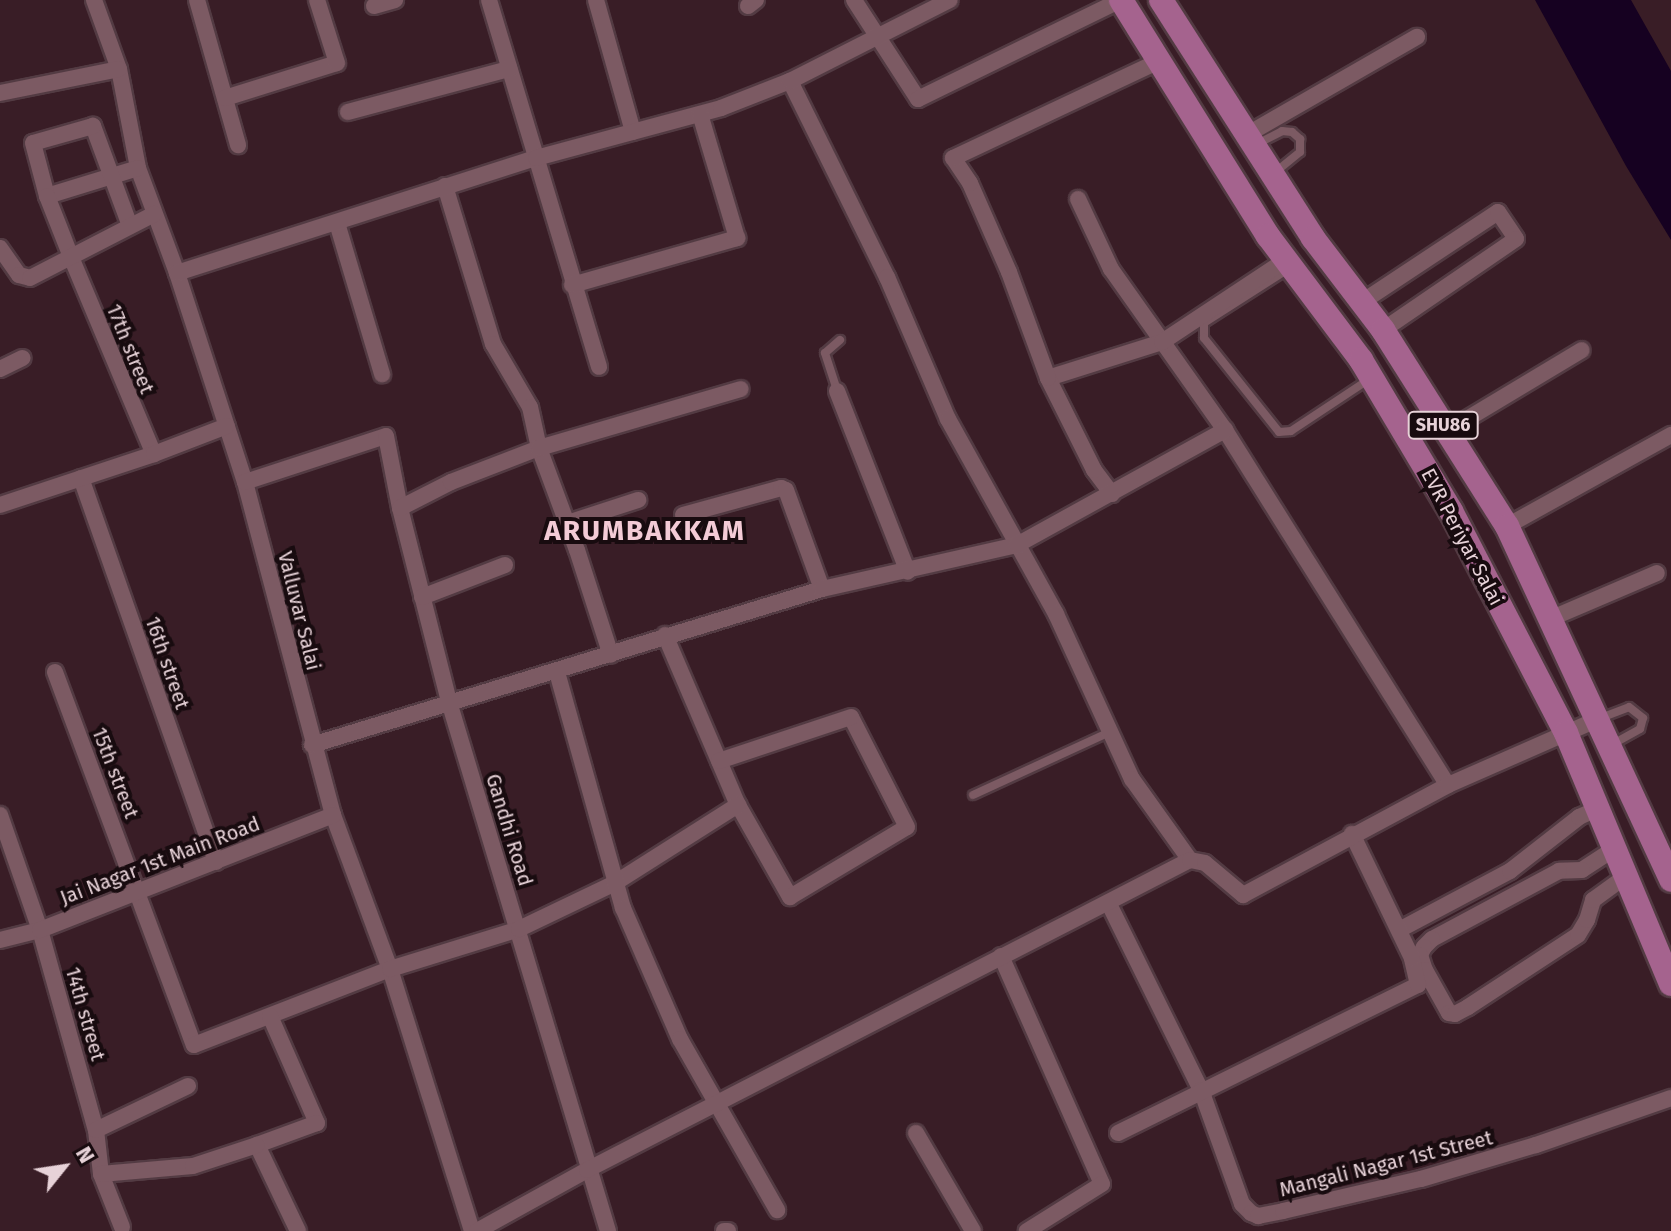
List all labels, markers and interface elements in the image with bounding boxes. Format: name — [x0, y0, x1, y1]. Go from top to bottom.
street label: 17th street — [101, 301, 159, 397]
road number: SHU86 — [1407, 411, 1479, 439]
street label: EVR Periyar Salai — [1416, 464, 1508, 610]
district label: ARUMBAKKAM — [544, 514, 746, 548]
street label: Valluvar Salai — [273, 549, 325, 673]
street label: 16th street — [140, 614, 194, 712]
street label: 15th street — [87, 724, 143, 822]
street label: Gandhi Road — [481, 771, 537, 889]
street label: Jai Nagar 1st Main Road — [57, 812, 263, 910]
street label: 14th street — [60, 964, 110, 1064]
street label: Mangali Nagar 1st Street — [1277, 1126, 1495, 1202]
north arrow — [24, 1127, 104, 1207]
text: N — [70, 1142, 101, 1168]

